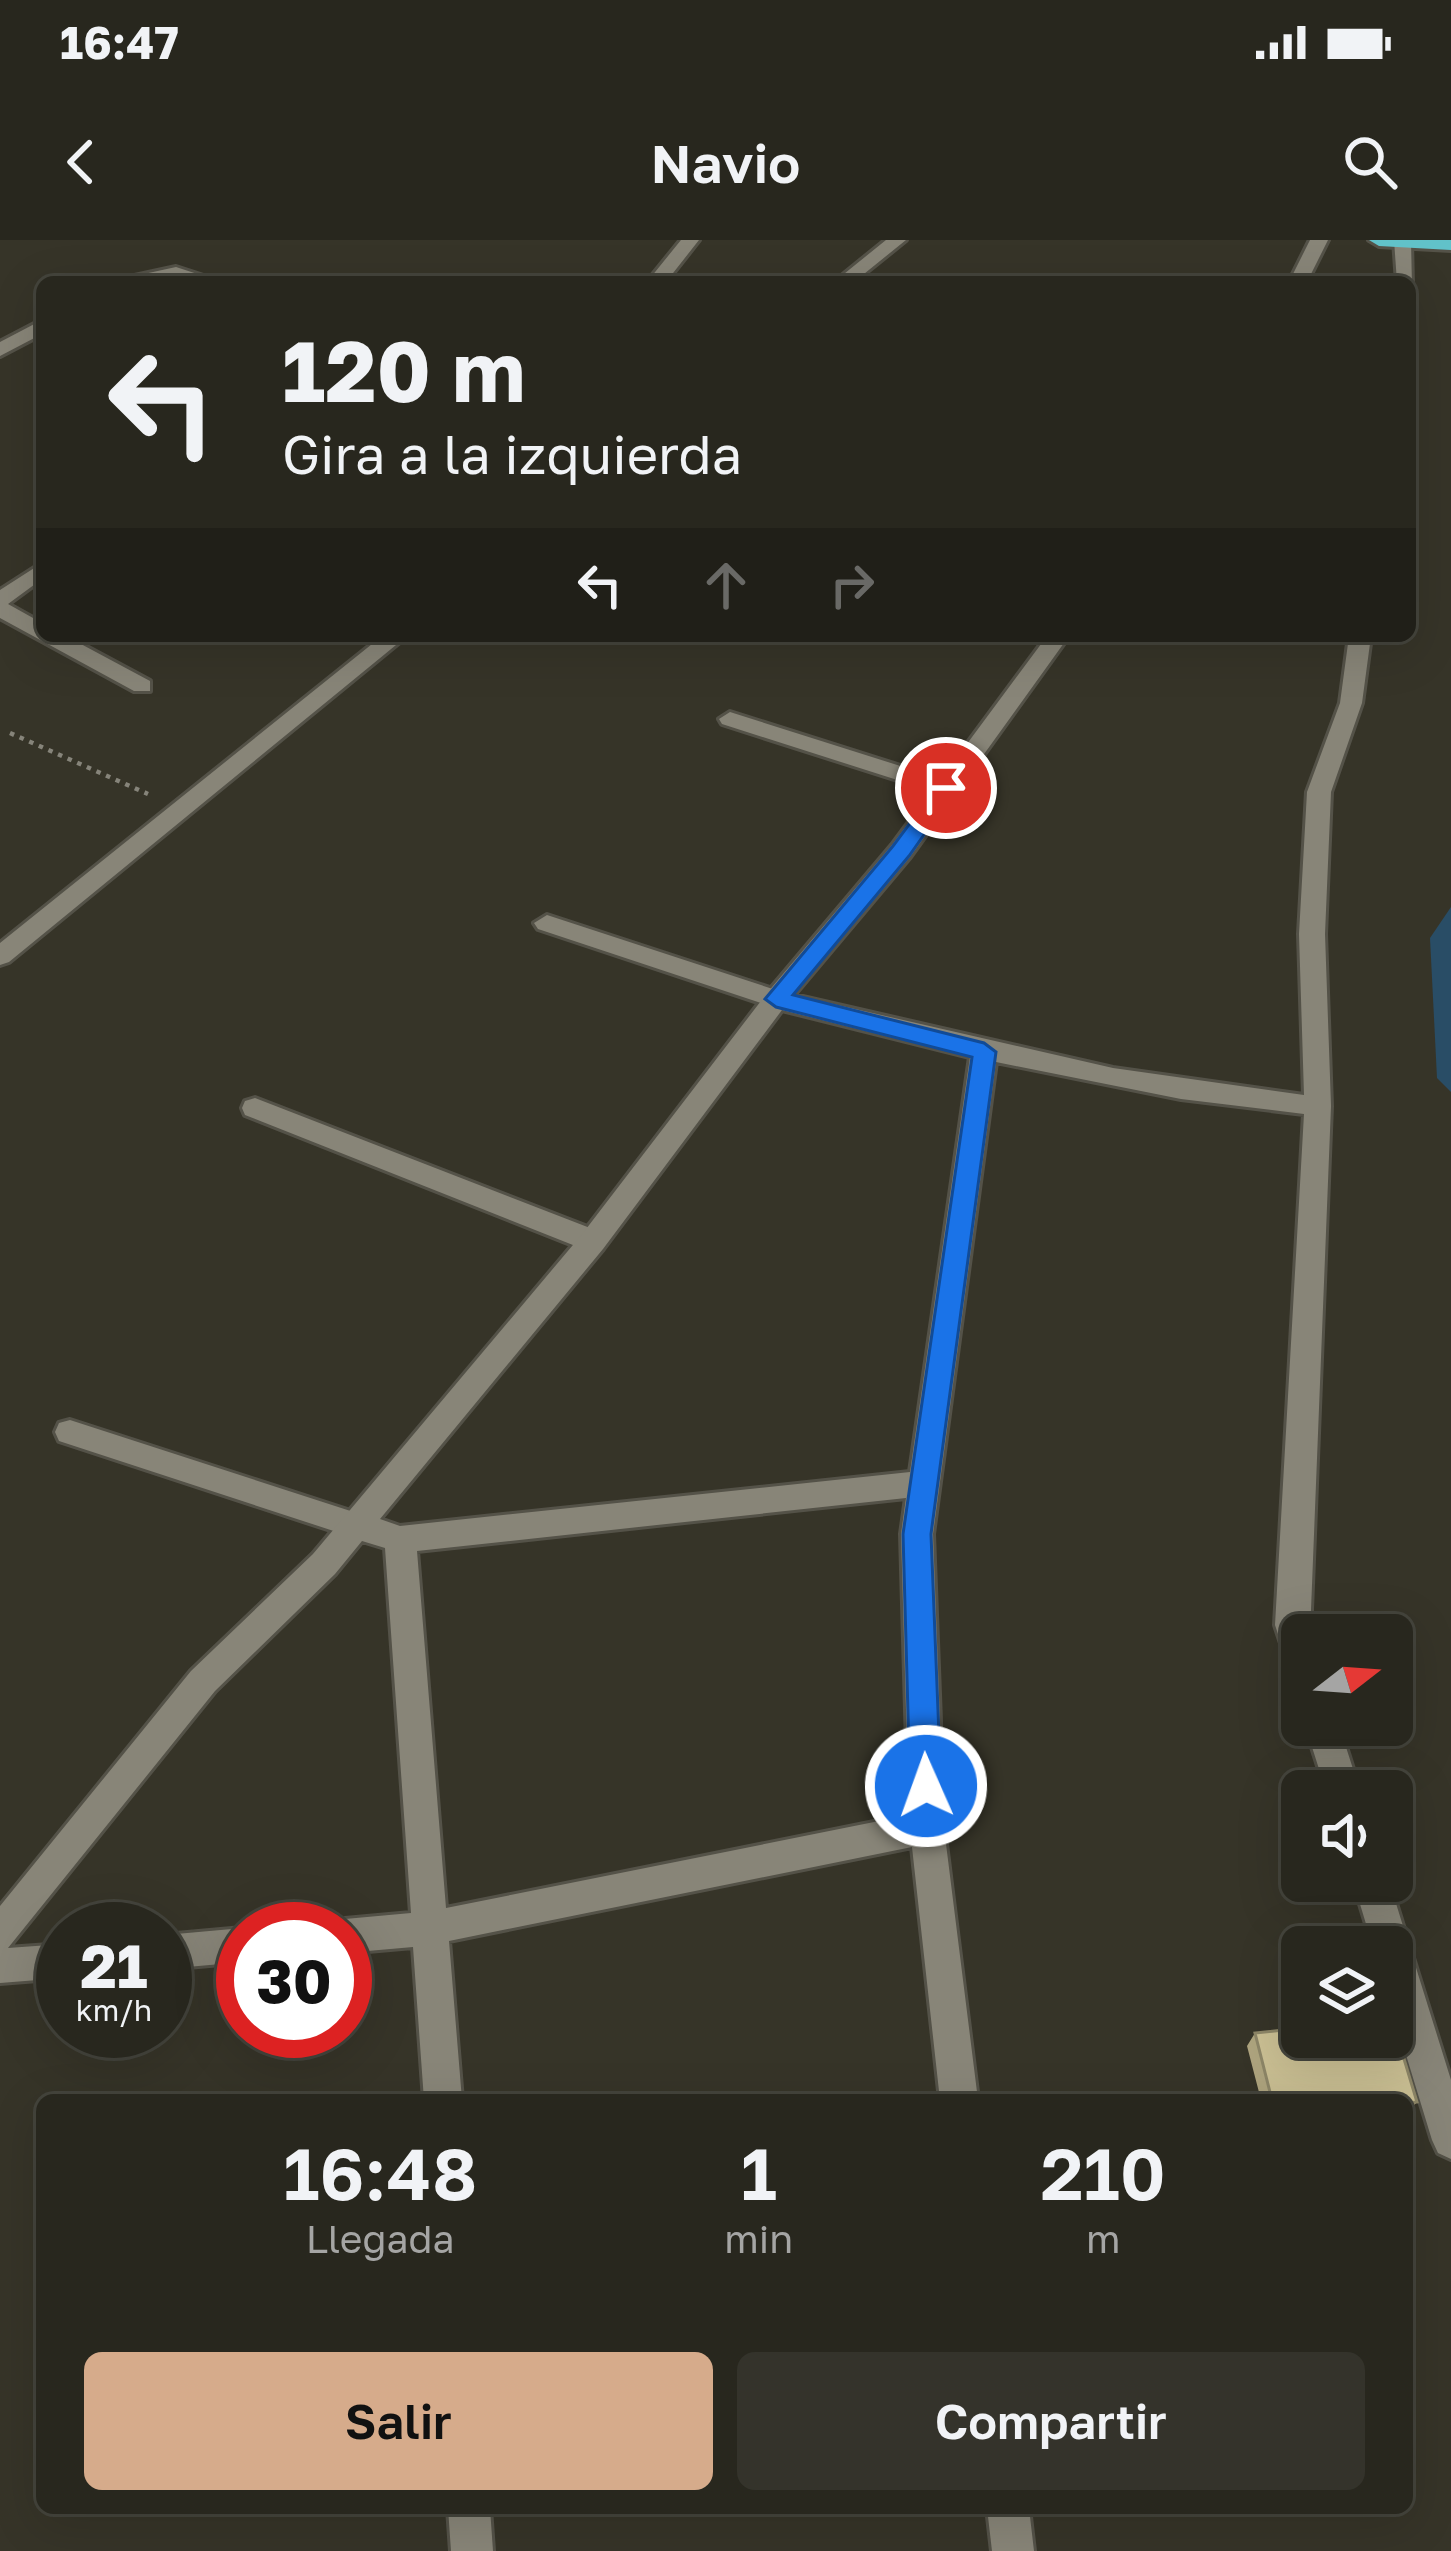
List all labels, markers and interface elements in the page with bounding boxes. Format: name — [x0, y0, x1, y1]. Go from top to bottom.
text: 16:47 — [60, 15, 179, 69]
icon: back — [48, 129, 114, 195]
icon: search — [1337, 129, 1403, 195]
text: Navio — [651, 130, 800, 195]
text: 120 m — [282, 320, 526, 420]
icon: left — [84, 324, 240, 480]
text: Gira a la izquierda — [282, 421, 742, 486]
icon: left — [567, 552, 633, 618]
icon: ahead — [693, 552, 759, 618]
icon: right — [819, 552, 885, 618]
pin — [895, 737, 997, 839]
icon: arrive — [913, 755, 979, 821]
north arrow — [1281, 1614, 1413, 1746]
map controls — [1281, 1614, 1413, 2058]
position arrow — [863, 1723, 989, 1849]
button: sound — [1281, 1770, 1413, 1902]
speed limit sign: 30 — [216, 1902, 372, 2058]
button: layers — [1281, 1926, 1413, 2058]
text: 21 — [80, 1929, 148, 2001]
text: km/h — [76, 1992, 152, 2028]
text: 16:48 — [283, 2129, 477, 2216]
text: 1 — [741, 2129, 777, 2216]
text: 210 — [1040, 2129, 1166, 2216]
text: Llegada — [306, 2215, 454, 2262]
text: min — [724, 2215, 793, 2262]
text: m — [1086, 2215, 1120, 2262]
button: Salir — [84, 2352, 713, 2490]
button: Compartir — [737, 2352, 1365, 2490]

